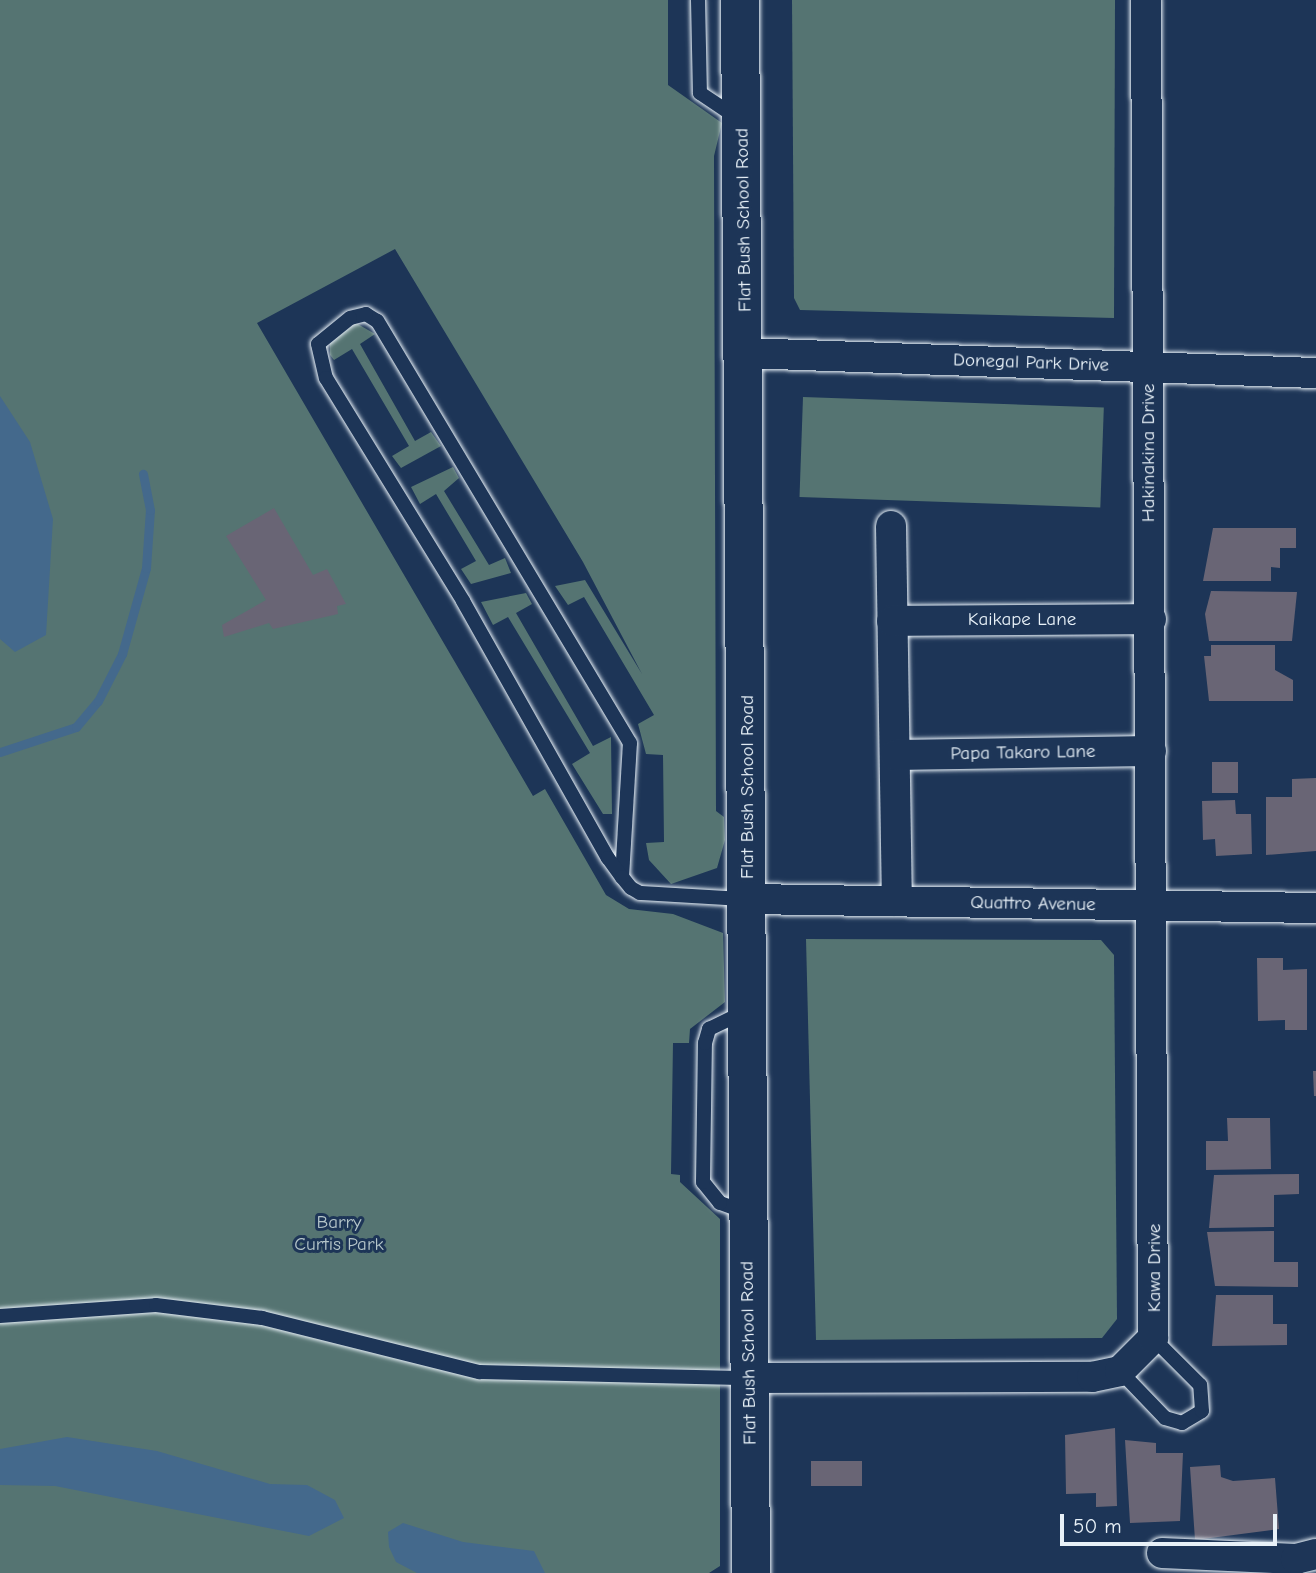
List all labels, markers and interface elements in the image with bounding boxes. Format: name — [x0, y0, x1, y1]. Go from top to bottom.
street label: Flat Bush School Road — [731, 128, 757, 312]
street label: Donegal Park Drive — [953, 349, 1109, 377]
street label: Hakinakina Drive — [1138, 384, 1160, 522]
street label: Kaikape Lane — [968, 609, 1076, 631]
street label: Flat Bush School Road — [737, 695, 759, 879]
street label: Papa Takaro Lane — [950, 740, 1096, 766]
street label: Quattro Avenue — [970, 892, 1096, 916]
park label: Barry Curtis Park — [294, 1212, 384, 1256]
street label: Kawa Drive — [1144, 1224, 1166, 1312]
street label: Flat Bush School Road — [736, 1261, 762, 1445]
scale bar — [1064, 1500, 1281, 1544]
text: 50 m — [1073, 1514, 1122, 1538]

